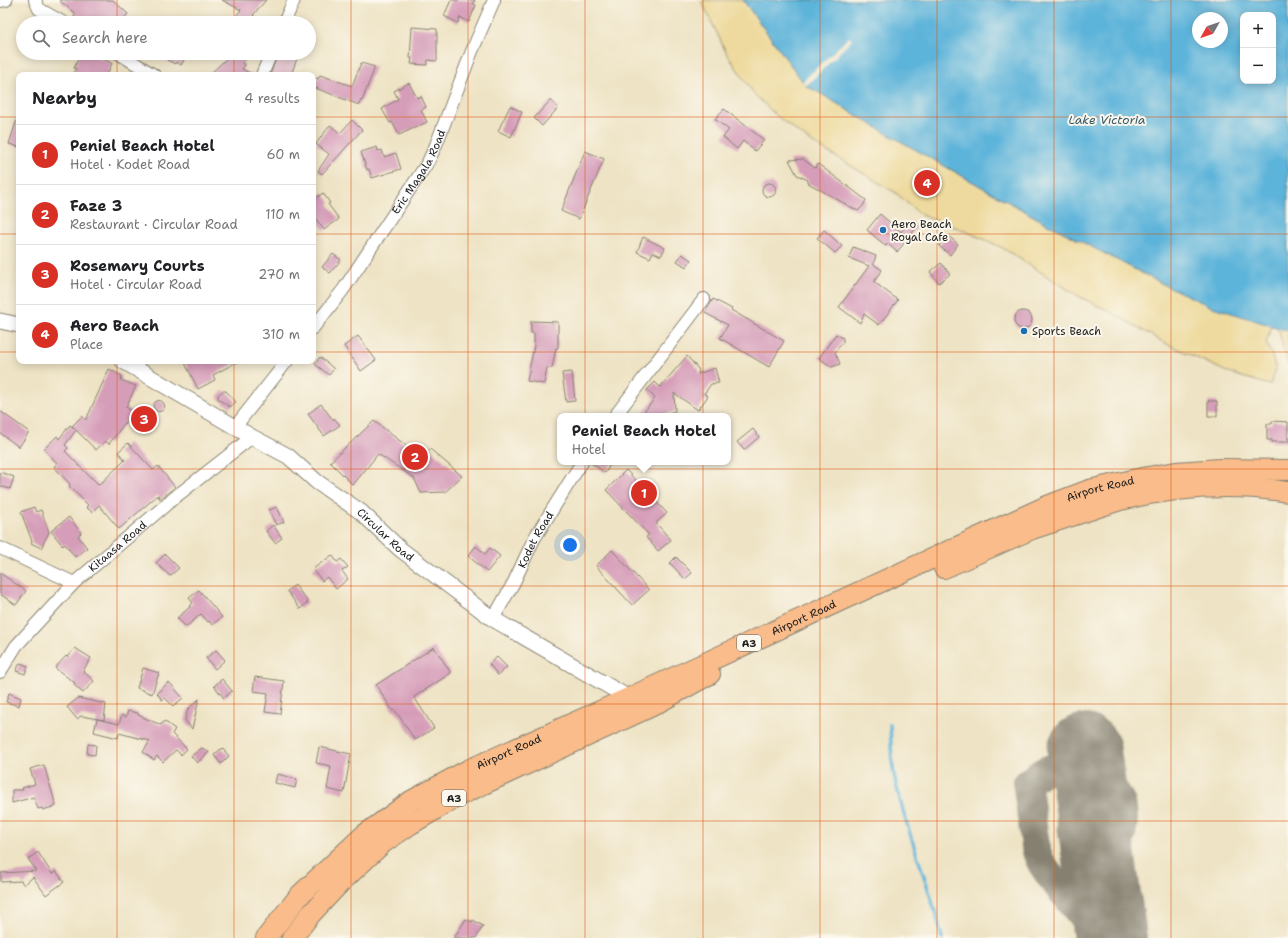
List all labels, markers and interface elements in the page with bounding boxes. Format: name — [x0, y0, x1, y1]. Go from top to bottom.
north arrow — [1192, 12, 1228, 48]
map controls — [1240, 12, 1276, 84]
button: + — [1240, 12, 1276, 48]
search box — [16, 16, 316, 60]
icon: search — [30, 27, 52, 49]
text: Search here — [62, 28, 148, 48]
button: − — [1240, 48, 1276, 84]
text: Nearby — [32, 87, 97, 109]
text: 4 results — [244, 90, 300, 107]
water label: Lake Victoria — [1069, 112, 1145, 128]
street label: Eric Magala Road — [388, 127, 449, 217]
text: Peniel Beach Hotel — [70, 136, 215, 156]
text: 1 — [42, 146, 48, 163]
text: 60 m — [267, 146, 300, 163]
text: Hotel · Kodet Road — [70, 156, 190, 173]
pin: 4 — [914, 168, 940, 198]
text: Faze 3 — [70, 196, 122, 216]
text: 2 — [40, 206, 50, 223]
text: 110 m — [265, 206, 300, 223]
text: Restaurant · Circular Road — [70, 216, 238, 233]
place label: Aero Beach Royal Cafe — [891, 217, 952, 245]
marker: Aero Beach Royal Cafe — [878, 225, 888, 235]
text: Rosemary Courts — [70, 256, 205, 276]
text: 3 — [40, 266, 50, 283]
text: 270 m — [258, 266, 300, 283]
text: Hotel · Circular Road — [70, 276, 202, 293]
text: Aero Beach — [70, 316, 159, 336]
place label: Sports Beach — [1032, 324, 1101, 339]
text: 4 — [40, 326, 50, 343]
text: 310 m — [262, 326, 300, 343]
marker: Sports Beach — [1019, 326, 1029, 336]
text: Place — [70, 336, 103, 353]
pin: 3 — [131, 404, 157, 434]
popup — [557, 413, 731, 465]
text: Peniel Beach Hotel — [572, 421, 716, 441]
text: Hotel — [572, 441, 605, 458]
pin: 2 — [402, 442, 428, 472]
street label: Airport Road — [1064, 473, 1136, 506]
pin: 1 — [631, 478, 657, 508]
street label: Circular Road — [353, 505, 417, 565]
street label: Kodet Road — [514, 509, 557, 571]
street label: Kitaasa Road — [85, 518, 150, 576]
your location — [560, 535, 580, 555]
street label: Airport Road — [769, 597, 839, 639]
road number: A3 — [737, 635, 761, 651]
street label: Airport Road — [474, 731, 544, 773]
road number: A3 — [442, 790, 466, 806]

